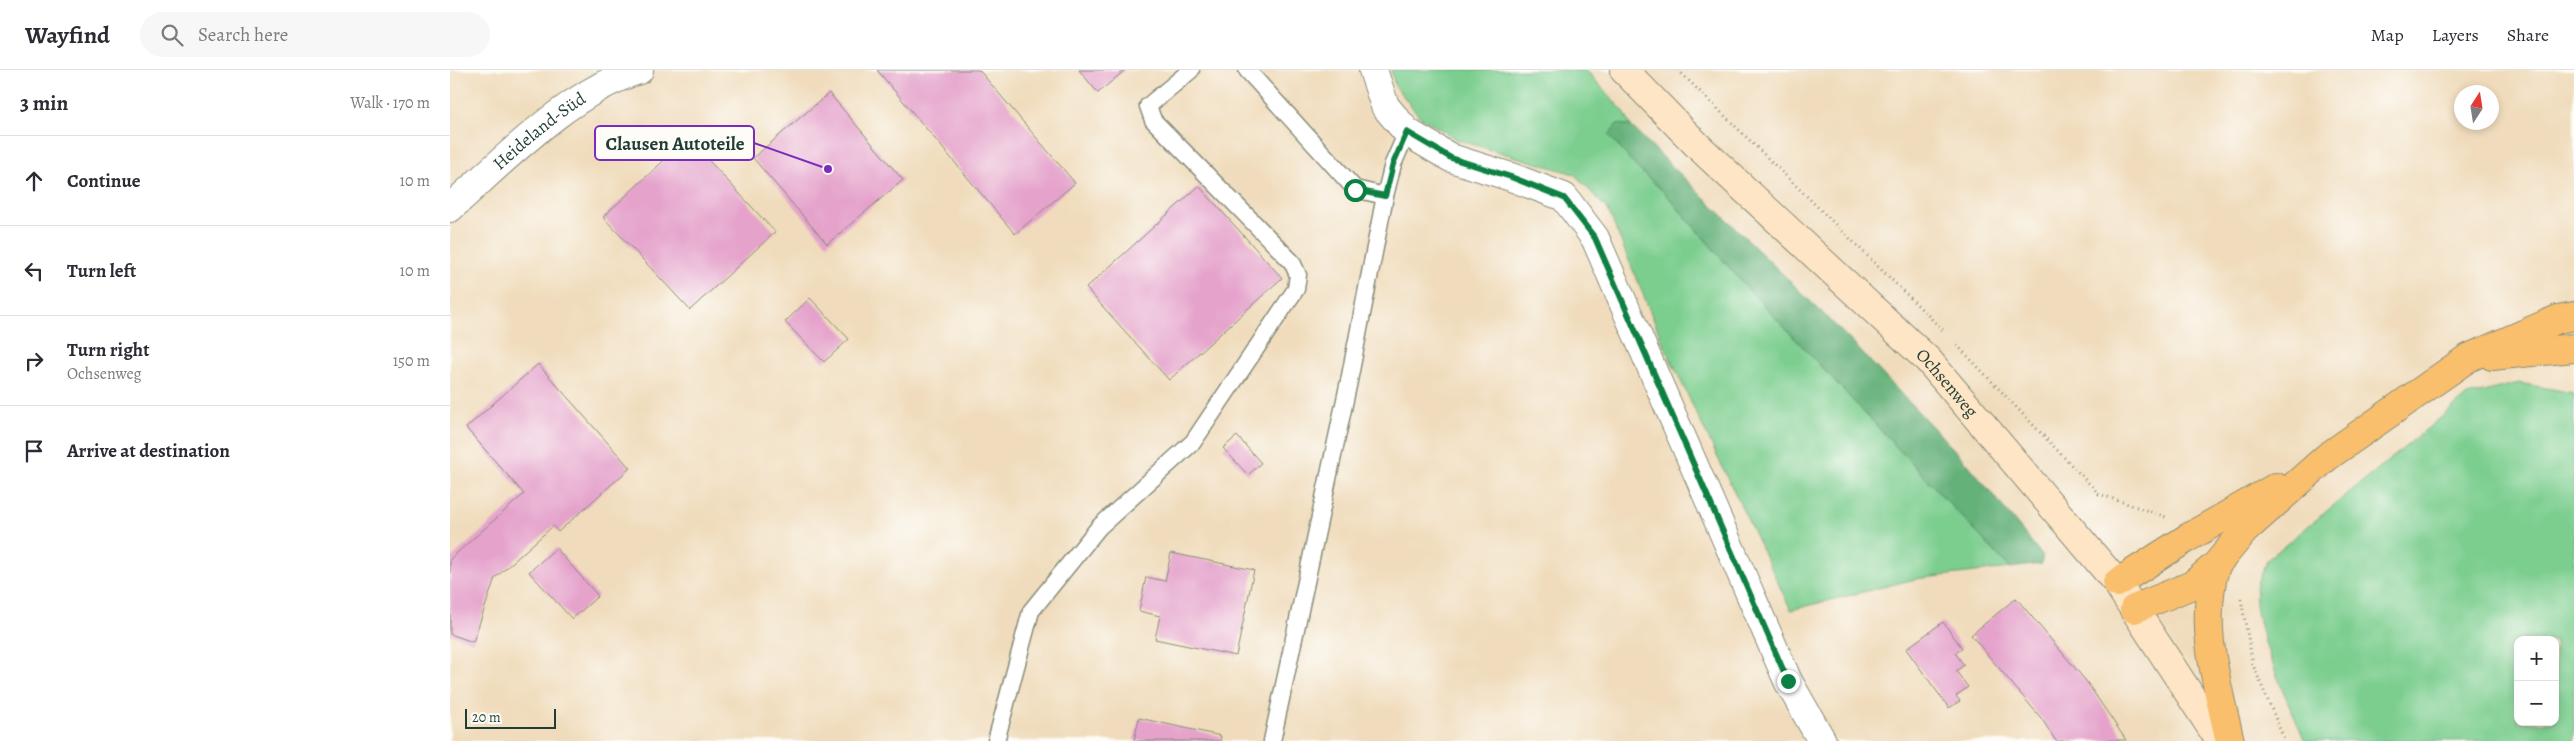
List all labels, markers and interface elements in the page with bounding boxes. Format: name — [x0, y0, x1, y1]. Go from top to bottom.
search box — [140, 12, 490, 57]
text: Wayfind — [25, 19, 110, 51]
icon: search — [158, 21, 186, 49]
text: Search here — [198, 22, 288, 48]
text: Map — [2371, 23, 2404, 47]
text: Layers — [2432, 23, 2479, 47]
text: Share — [2507, 23, 2549, 47]
north arrow — [2454, 85, 2499, 130]
street label: Heideland-Süd — [488, 86, 590, 175]
text: 3 min — [20, 89, 68, 117]
text: Walk · 170 m — [350, 92, 430, 114]
callout: Clausen Autoteile — [595, 126, 754, 160]
text: Clausen Autoteile — [605, 131, 745, 157]
icon: ahead — [20, 167, 48, 195]
text: Continue — [67, 168, 141, 194]
text: 10 m — [400, 170, 430, 192]
route start — [1344, 179, 1367, 202]
icon: left — [20, 257, 48, 285]
text: Turn left — [67, 258, 136, 284]
text: 10 m — [400, 260, 430, 282]
text: Turn right — [67, 337, 149, 363]
street label: Ochsenweg — [1911, 343, 1984, 422]
icon: right — [20, 347, 48, 375]
text: 150 m — [393, 350, 430, 372]
text: Ochsenweg — [67, 363, 142, 385]
icon: arrive — [20, 437, 48, 465]
text: Arrive at destination — [67, 438, 230, 464]
map controls — [2514, 636, 2559, 726]
button: + — [2514, 636, 2559, 681]
route end — [1777, 670, 1800, 693]
button: − — [2514, 681, 2559, 726]
scale bar — [465, 706, 556, 729]
text: 20 m — [472, 708, 501, 727]

